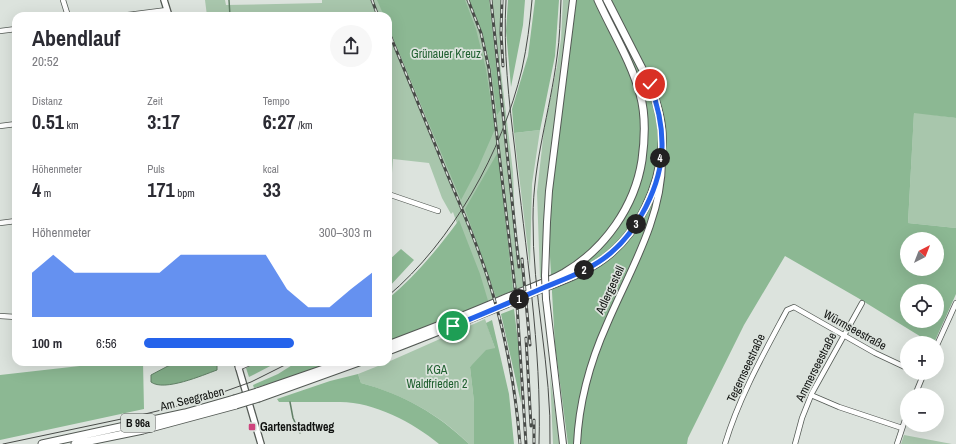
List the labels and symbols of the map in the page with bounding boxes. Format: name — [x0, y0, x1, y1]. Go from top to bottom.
park label: Grünauer Kreuz — [411, 46, 481, 62]
pin — [633, 67, 667, 101]
pin: 4 — [650, 148, 670, 168]
pin: 3 — [626, 214, 646, 234]
north arrow — [900, 232, 944, 276]
pin: 2 — [574, 260, 594, 280]
street label: Adlergestell — [591, 263, 628, 318]
pin: 1 — [509, 289, 529, 309]
street label: Würmseestraße — [821, 306, 889, 354]
pin — [436, 309, 470, 343]
street label: Ammerseestraße — [791, 330, 840, 405]
street label: Tegernseestraße — [723, 331, 769, 405]
park label: KGA Waldfrieden 2 — [407, 362, 467, 392]
street label: Am Seegraben — [157, 383, 226, 415]
road number: B 96a — [121, 414, 155, 432]
place label: Gartenstadtweg — [260, 419, 334, 435]
marker: Gartenstadtweg — [247, 422, 257, 432]

